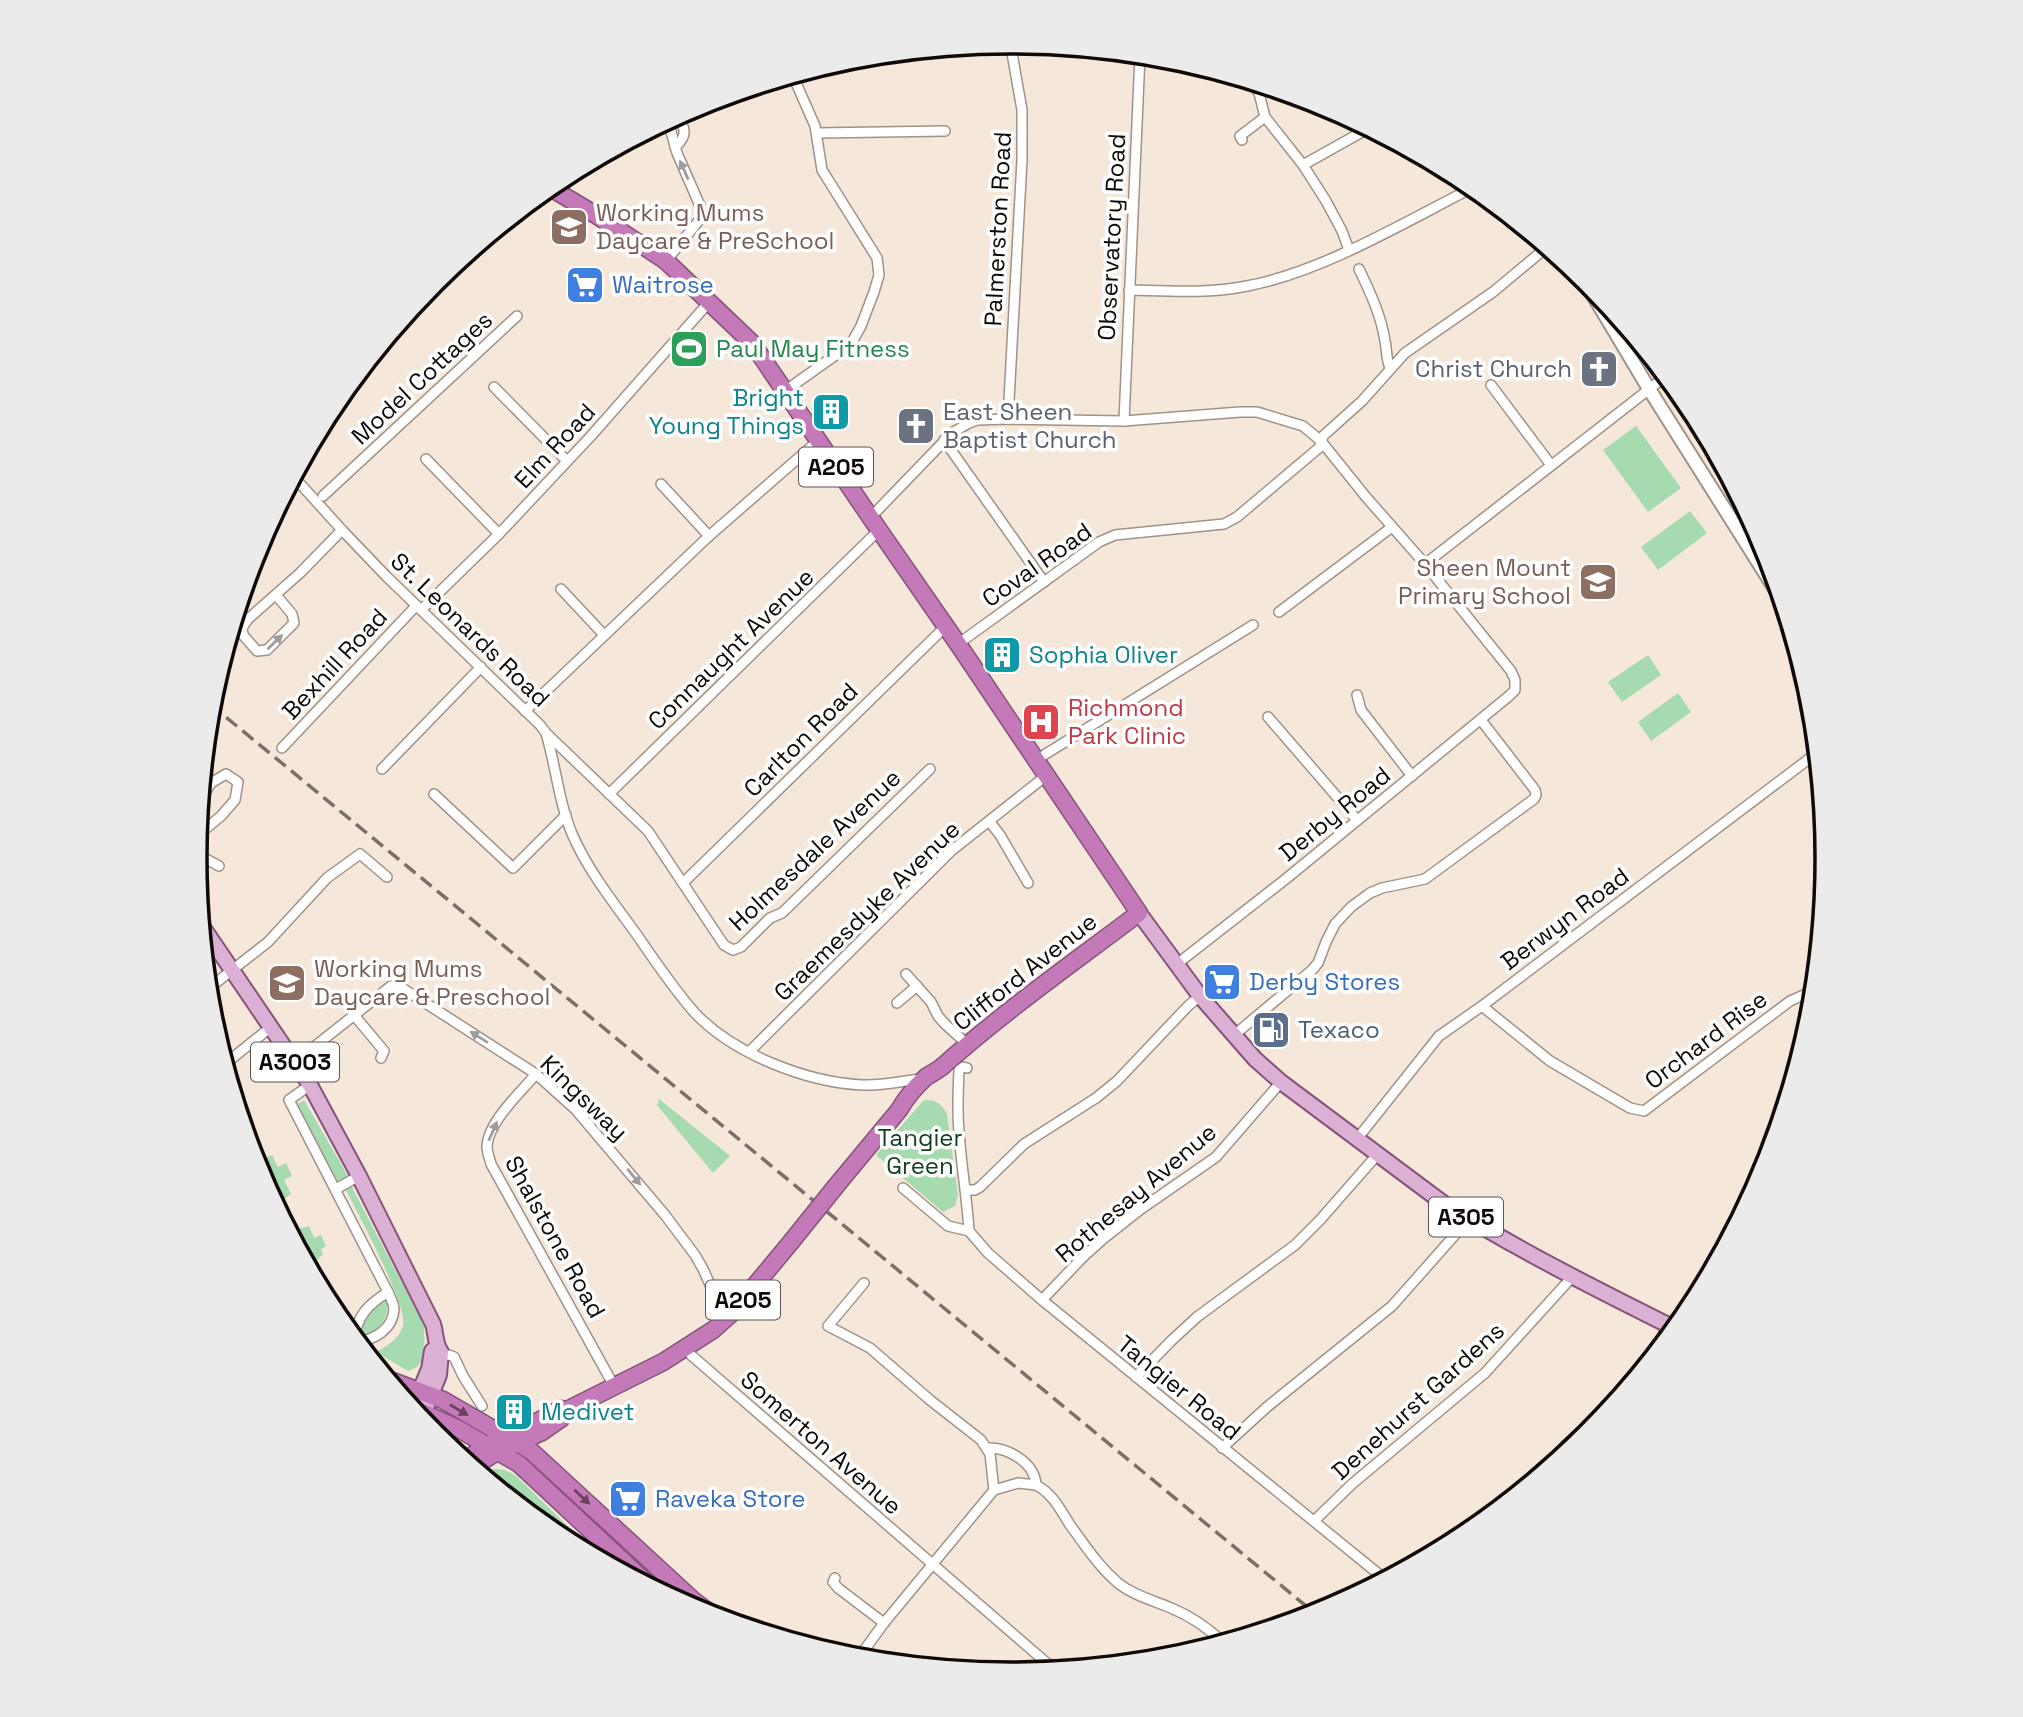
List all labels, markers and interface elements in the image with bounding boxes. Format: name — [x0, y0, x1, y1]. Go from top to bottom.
street label: Palmerston Road — [977, 131, 1018, 327]
street label: Observatory Road — [1091, 133, 1132, 341]
one-way arrow — [678, 159, 689, 180]
place label: Working Mums Daycare & PreSchool — [596, 197, 834, 256]
school or university icon: Working Mums Daycare & PreSchool — [548, 206, 590, 248]
supermarket icon: Waitrose — [564, 264, 606, 306]
place label: Waitrose — [612, 269, 714, 300]
street label: Model Cottages — [345, 304, 499, 451]
sports icon: Paul May Fitness — [668, 328, 710, 370]
place label: Paul May Fitness — [716, 333, 910, 364]
church icon: Christ Church — [1578, 348, 1620, 390]
place label: Christ Church — [1415, 353, 1572, 384]
place label: Bright Young Things — [649, 382, 804, 441]
building icon: Bright Young Things — [810, 391, 852, 433]
place label: East Sheen Baptist Church — [943, 396, 1116, 455]
street label: Elm Road — [507, 397, 602, 495]
church icon: East Sheen Baptist Church — [895, 405, 937, 447]
road number: A205 — [799, 447, 873, 486]
street label: Coval Road — [976, 515, 1098, 614]
street label: St. Leonards Road — [384, 546, 556, 714]
place label: Sheen Mount Primary School — [1398, 552, 1571, 611]
street label: Connaught Avenue — [641, 561, 820, 736]
school or university icon: Sheen Mount Primary School — [1577, 561, 1619, 603]
street label: Bexhill Road — [275, 602, 394, 726]
one-way arrow — [266, 634, 283, 650]
building icon: Sophia Oliver — [981, 634, 1023, 676]
place label: Sophia Oliver — [1029, 639, 1178, 670]
street label: Carlton Road — [737, 676, 864, 803]
place label: Richmond Park Clinic — [1068, 692, 1186, 751]
hospital icon: Richmond Park Clinic — [1020, 701, 1062, 743]
street label: Derby Road — [1273, 759, 1397, 868]
street label: Holmesdale Avenue — [722, 762, 907, 937]
street label: Graemesdyke Avenue — [767, 814, 966, 1008]
street label: Berwyn Road — [1494, 860, 1635, 977]
street label: Clifford Avenue — [946, 906, 1103, 1038]
place label: Working Mums Daycare & Preschool — [314, 953, 550, 1012]
supermarket icon: Derby Stores — [1201, 961, 1243, 1003]
school or university icon: Working Mums Daycare & Preschool — [266, 962, 308, 1004]
place label: Derby Stores — [1249, 966, 1400, 997]
street label: Orchard Rise — [1638, 983, 1773, 1096]
fuel station icon: Texaco — [1250, 1009, 1292, 1051]
place label: Texaco — [1298, 1014, 1380, 1045]
one-way arrow — [470, 1031, 489, 1044]
road number: A3003 — [251, 1042, 339, 1082]
street label: Kingsway — [534, 1048, 635, 1147]
street label: Rothesay Avenue — [1049, 1116, 1223, 1269]
one-way arrow — [487, 1121, 499, 1141]
park label: Tangier Green — [877, 1122, 963, 1181]
street label: Shalstone Road — [498, 1150, 613, 1323]
one-way arrow — [626, 1168, 640, 1186]
road number: A305 — [1429, 1198, 1503, 1236]
road number: A205 — [706, 1280, 780, 1320]
street label: Denehurst Gardens — [1325, 1315, 1510, 1486]
street label: Tangier Road — [1111, 1328, 1247, 1447]
street label: Somerton Avenue — [734, 1364, 909, 1521]
building icon: Medivet — [493, 1391, 535, 1433]
place label: Medivet — [541, 1396, 635, 1427]
one-way arrow — [449, 1403, 469, 1415]
supermarket icon: Raveka Store — [607, 1478, 649, 1520]
place label: Raveka Store — [655, 1483, 806, 1514]
one-way arrow — [573, 1488, 590, 1504]

